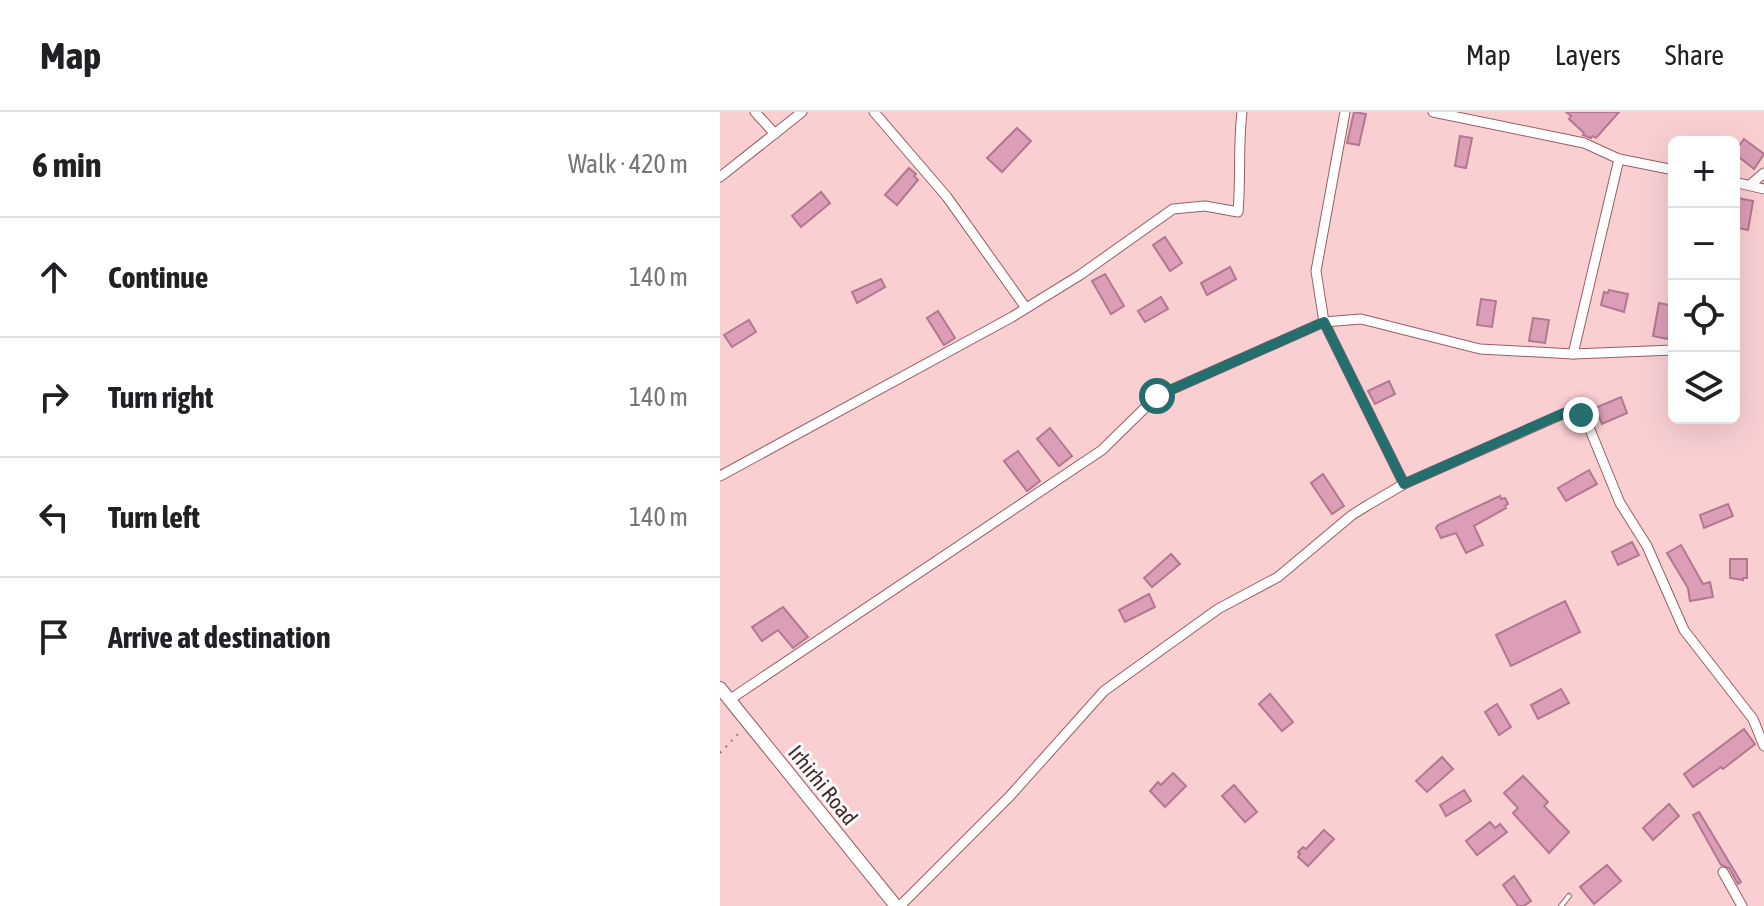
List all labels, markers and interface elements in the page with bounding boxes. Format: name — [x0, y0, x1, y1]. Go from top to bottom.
text: Map — [40, 34, 101, 77]
text: Map — [1466, 39, 1511, 71]
text: Layers — [1555, 39, 1621, 71]
text: Share — [1665, 39, 1724, 71]
map controls — [1668, 136, 1740, 424]
button: + — [1668, 136, 1740, 208]
text: 6 min — [32, 145, 101, 184]
text: Walk · 420 m — [568, 149, 688, 179]
button: − — [1668, 208, 1740, 280]
icon: ahead — [32, 255, 76, 299]
text: Continue — [108, 260, 208, 294]
text: 140 m — [629, 262, 688, 292]
button: locate — [1668, 280, 1740, 352]
button: layers — [1668, 352, 1740, 424]
icon: right — [32, 375, 76, 419]
route start — [1139, 378, 1175, 414]
text: Turn right — [108, 380, 214, 414]
text: 140 m — [629, 382, 688, 412]
route end — [1563, 397, 1599, 433]
icon: left — [32, 495, 76, 539]
text: Turn left — [108, 500, 200, 534]
text: 140 m — [629, 502, 688, 532]
icon: arrive — [32, 615, 76, 659]
text: Arrive at destination — [108, 620, 330, 654]
street label: Irhirhi Road — [783, 740, 863, 830]

